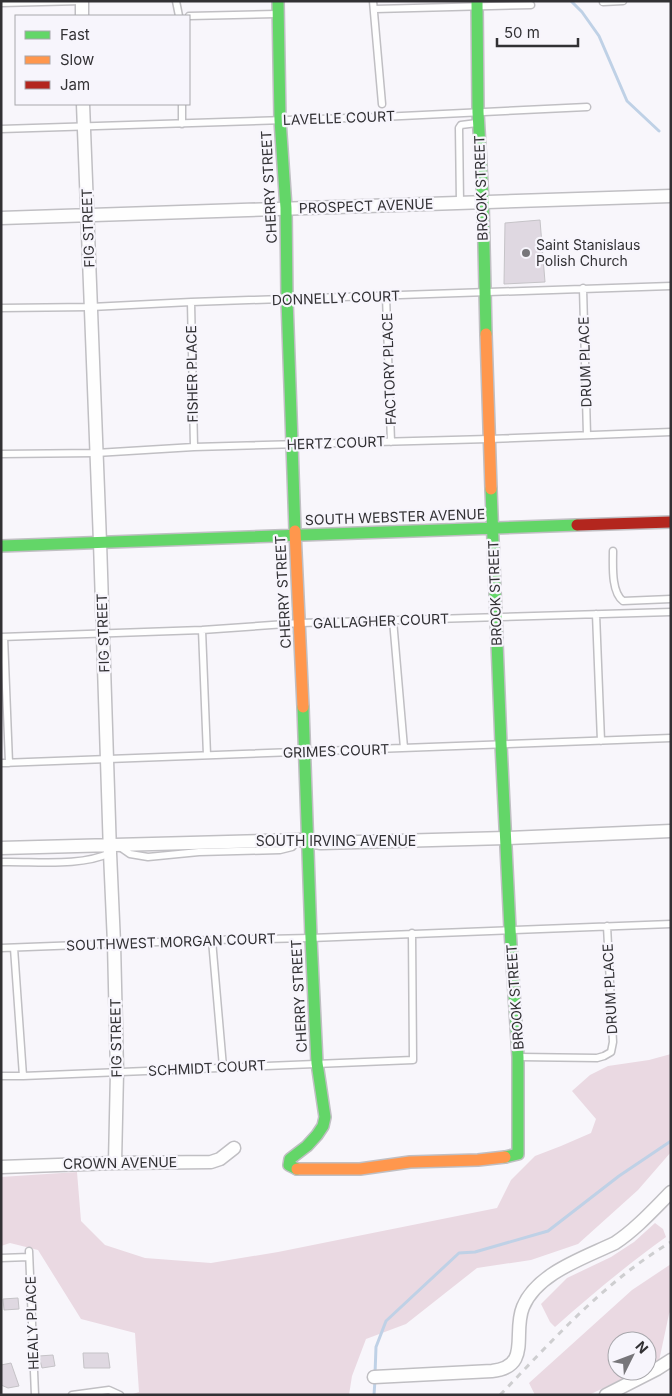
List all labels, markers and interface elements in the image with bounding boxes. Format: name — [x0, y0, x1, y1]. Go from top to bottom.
legend — [15, 15, 190, 105]
scale bar — [497, 15, 578, 47]
text: 50 m — [504, 23, 540, 42]
text: Fast — [60, 25, 90, 44]
text: Slow — [60, 50, 94, 69]
text: Jam — [60, 75, 90, 94]
street label: LAVELLE COURT — [283, 107, 395, 128]
street label: CHERRY STREET — [257, 130, 280, 244]
street label: BROOK STREET — [470, 135, 491, 241]
street label: FIG STREET — [78, 188, 97, 268]
street label: PROSPECT AVENUE — [299, 195, 433, 216]
place label: Saint Stanislaus Polish Church — [536, 236, 641, 269]
marker: Saint Stanislaus Polish Church — [520, 247, 532, 259]
street label: DONNELLY COURT — [271, 287, 400, 308]
street label: FACTORY PLACE — [378, 312, 399, 426]
street label: DRUM PLACE — [574, 316, 595, 408]
street label: FISHER PLACE — [182, 325, 201, 423]
street label: HERTZ COURT — [286, 432, 386, 453]
street label: SOUTH WEBSTER AVENUE — [305, 505, 485, 528]
street label: CHERRY STREET — [271, 535, 294, 649]
street label: BROOK STREET — [484, 540, 505, 646]
street label: FIG STREET — [93, 593, 112, 673]
street label: GALLAGHER COURT — [313, 610, 449, 631]
street label: GRIMES COURT — [282, 740, 390, 761]
street label: SOUTH IRVING AVENUE — [256, 832, 416, 849]
street label: SOUTHWEST MORGAN COURT — [66, 929, 276, 954]
street label: CHERRY STREET — [287, 939, 310, 1053]
street label: DRUM PLACE — [599, 943, 620, 1035]
street label: BROOK STREET — [502, 944, 527, 1050]
street label: FIG STREET — [106, 998, 125, 1078]
street label: SCHMIDT COURT — [148, 1056, 266, 1079]
street label: CROWN AVENUE — [63, 1153, 177, 1172]
street label: HEALY PLACE — [21, 1276, 42, 1370]
north arrow — [607, 1331, 657, 1381]
text: N — [632, 1337, 652, 1357]

